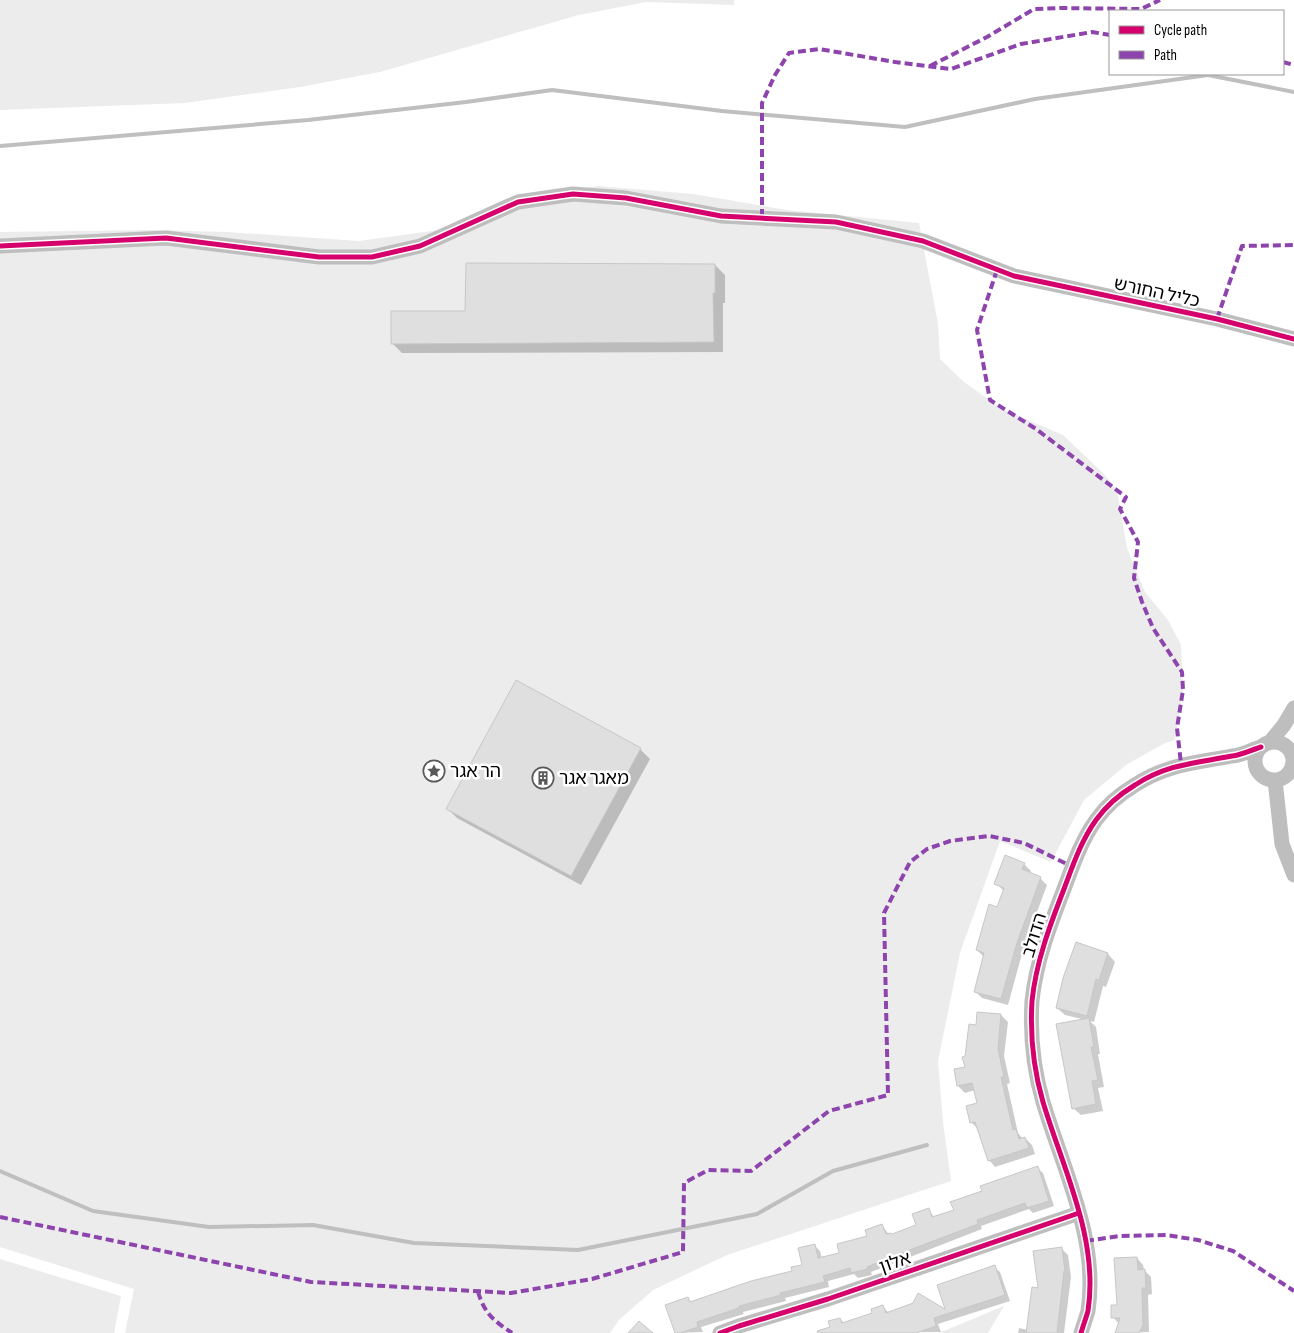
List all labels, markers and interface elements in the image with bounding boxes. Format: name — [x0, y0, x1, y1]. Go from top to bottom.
legend — [1109, 10, 1284, 75]
text: Cycle path — [1154, 21, 1207, 40]
text: Path — [1154, 46, 1177, 65]
street label: כליל החורש — [1112, 273, 1202, 312]
place icon: הר אגר — [422, 759, 446, 783]
place label: הר אגר — [450, 761, 501, 782]
building icon: מאגר אגר — [531, 766, 555, 790]
place label: מאגר אגר — [559, 768, 629, 789]
street label: הדולב — [1018, 910, 1051, 960]
street label: אלון — [877, 1247, 914, 1278]

